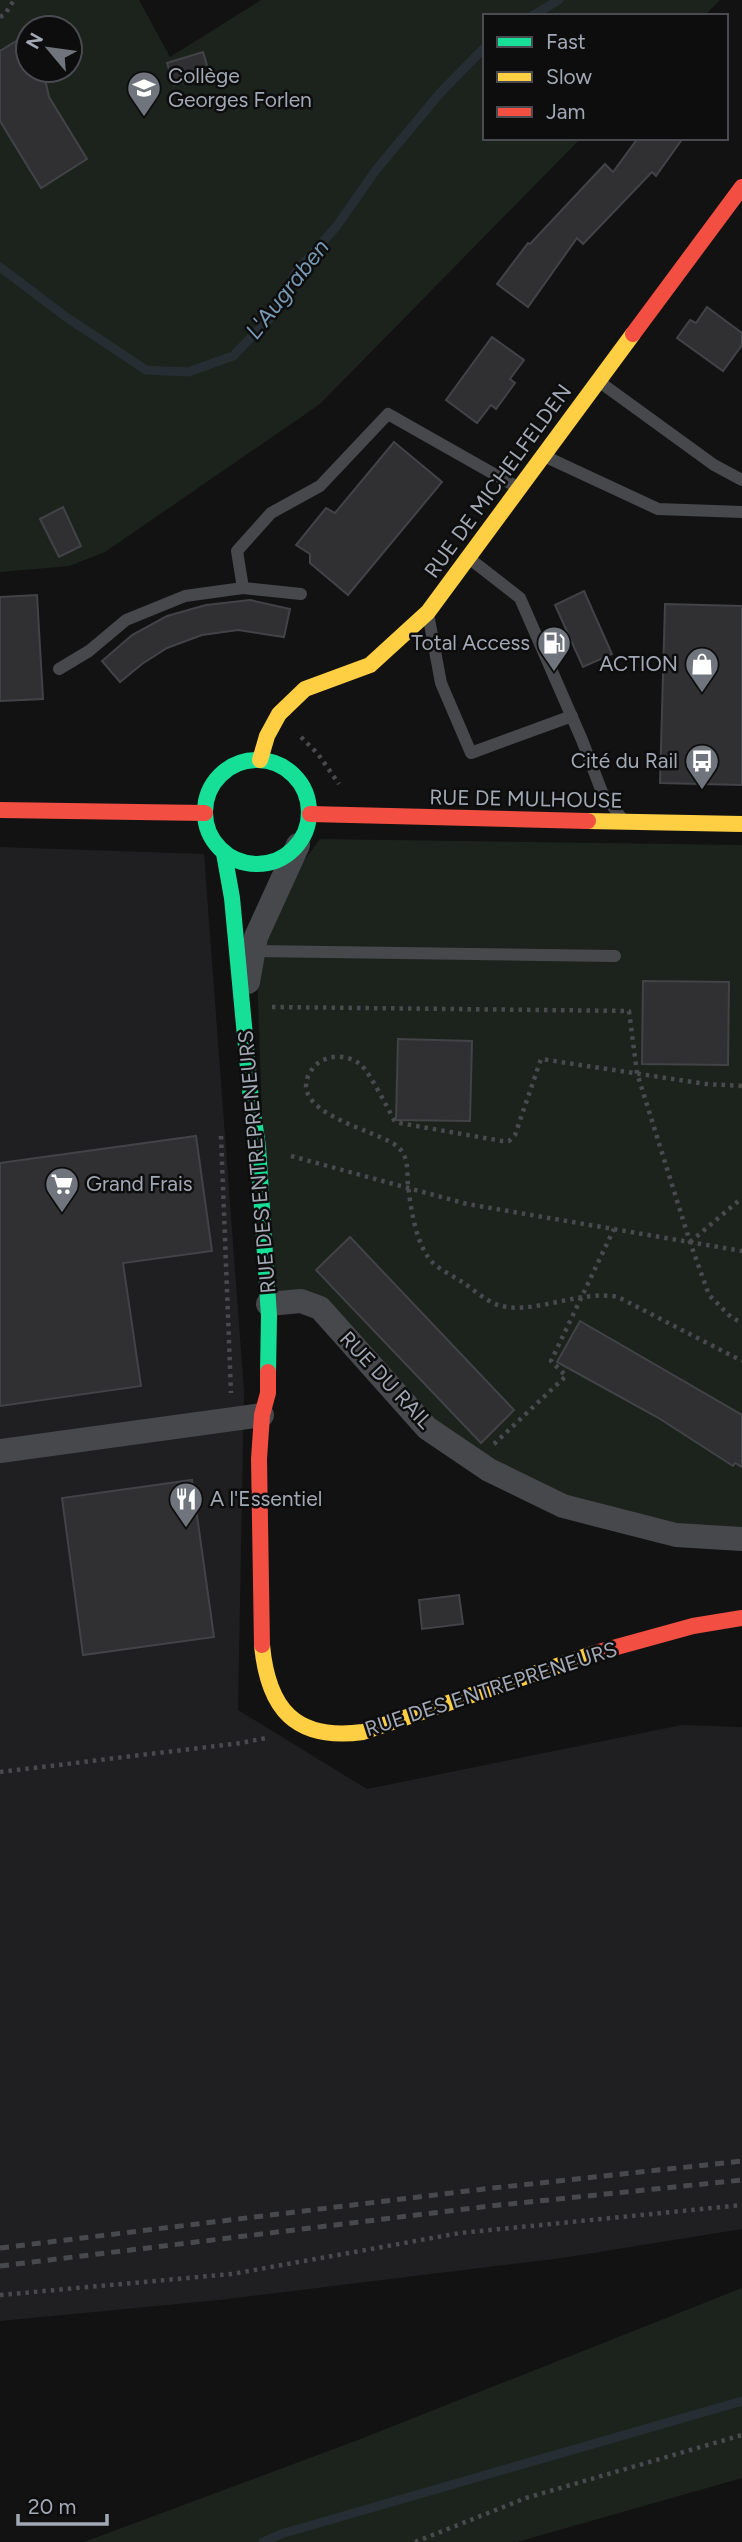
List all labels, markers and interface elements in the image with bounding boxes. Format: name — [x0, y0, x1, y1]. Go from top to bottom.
north arrow — [14, 14, 84, 84]
legend — [483, 14, 728, 140]
text: N — [21, 29, 48, 53]
text: Fast — [546, 29, 586, 54]
place label: Collège Georges Forlen — [168, 63, 312, 112]
text: Slow — [546, 64, 592, 89]
school or university icon: Collège Georges Forlen — [125, 69, 163, 118]
text: Jam — [546, 99, 585, 124]
water label: L'Augraben — [239, 233, 335, 344]
street label: RUE DE MICHELFELDEN — [419, 379, 576, 582]
fuel station icon: Total Access — [535, 624, 573, 673]
place label: Total Access — [411, 630, 530, 655]
shop icon: ACTION — [683, 645, 721, 694]
place label: ACTION — [599, 651, 678, 676]
bus stop icon: Cité du Rail — [683, 742, 721, 791]
place label: Cité du Rail — [571, 748, 678, 773]
street label: RUE DE MULHOUSE — [429, 784, 623, 813]
street label: RUE DES ENTREPRENEURS — [233, 1030, 280, 1295]
supermarket icon: Grand Frais — [43, 1165, 81, 1214]
place label: Grand Frais — [86, 1171, 193, 1196]
street label: RUE DU RAIL — [335, 1326, 438, 1434]
restaurant icon: A l'Essentiel — [167, 1480, 205, 1529]
place label: A l'Essentiel — [210, 1486, 322, 1511]
street label: RUE DES ENTREPRENEURS — [362, 1636, 620, 1741]
scale bar — [18, 2482, 107, 2526]
text: 20 m — [28, 2494, 76, 2519]

